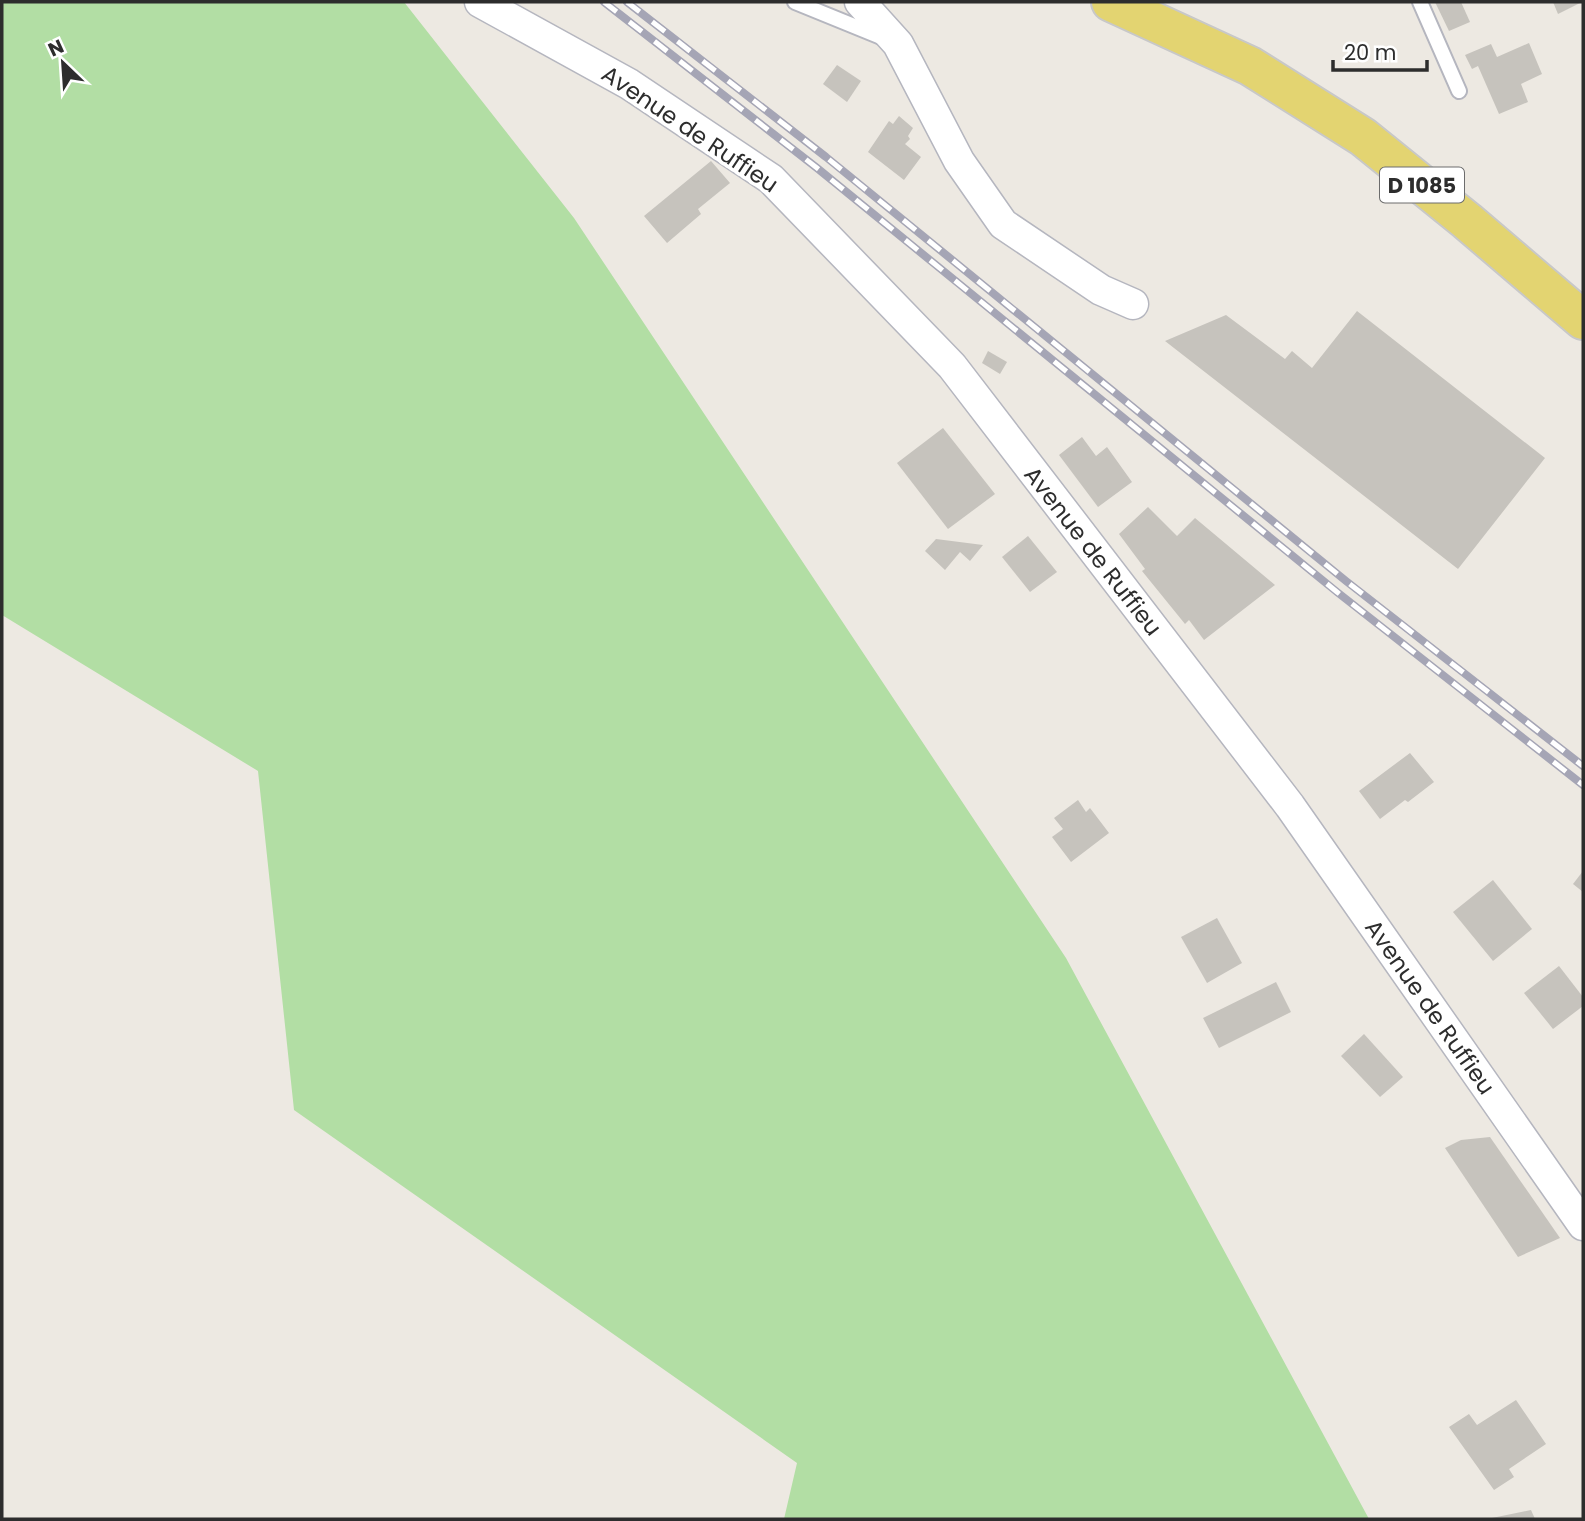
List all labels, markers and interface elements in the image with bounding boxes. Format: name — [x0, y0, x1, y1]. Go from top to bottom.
north arrow — [28, 28, 98, 98]
scale bar — [1333, 28, 1428, 72]
text: N — [44, 33, 68, 63]
text: 20 m — [1344, 38, 1397, 67]
street label: Avenue de Ruffieu — [595, 58, 785, 200]
road number: D 1085 — [1380, 168, 1464, 202]
street label: Avenue de Ruffieu — [1017, 460, 1169, 642]
street label: Avenue de Ruffieu — [1358, 913, 1502, 1101]

